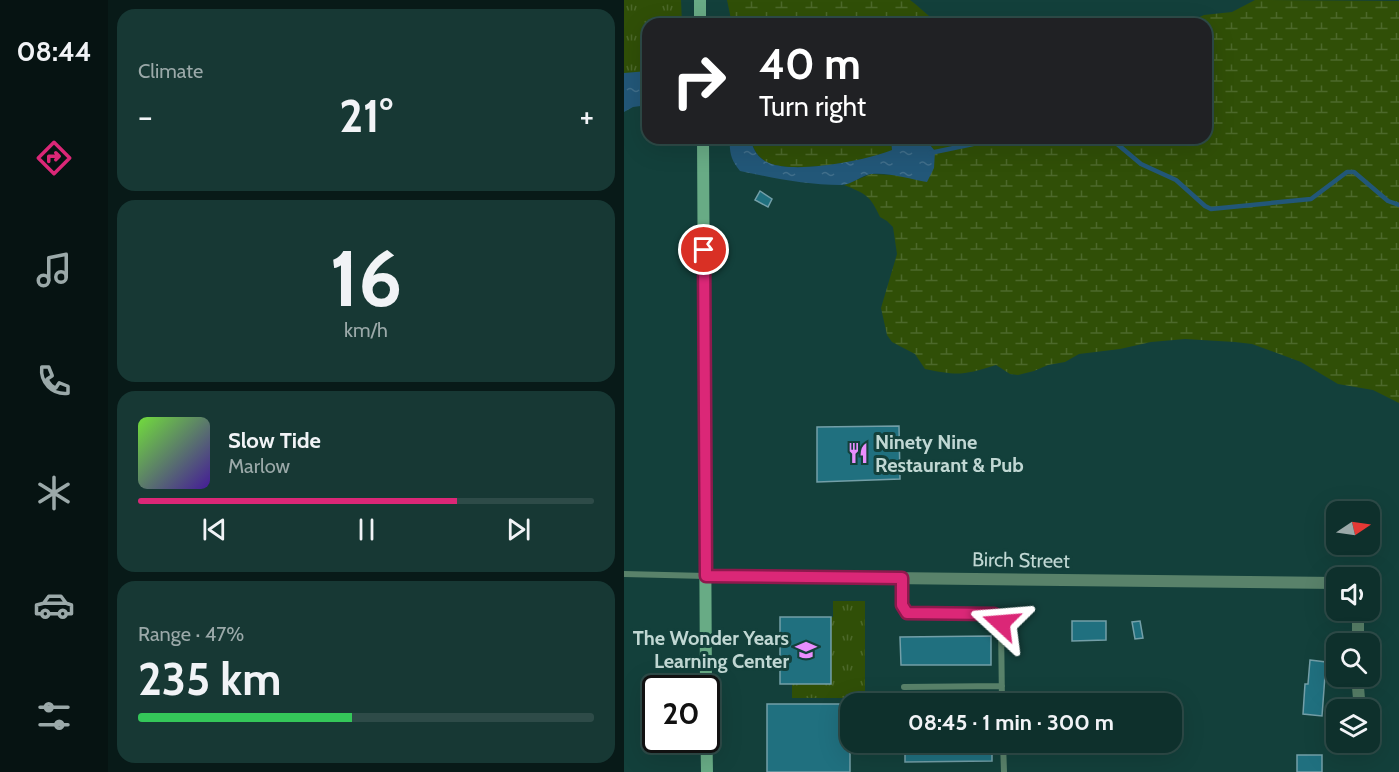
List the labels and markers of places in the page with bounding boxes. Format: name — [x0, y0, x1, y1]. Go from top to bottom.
pin — [678, 224, 729, 275]
place label: Ninety Nine Restaurant & Pub — [875, 430, 1024, 477]
restaurant icon: Ninety Nine Restaurant & Pub — [846, 441, 870, 465]
place label: The Wonder Years Learning Center — [633, 626, 789, 673]
school or university icon: The Wonder Years Learning Center — [794, 638, 818, 662]

